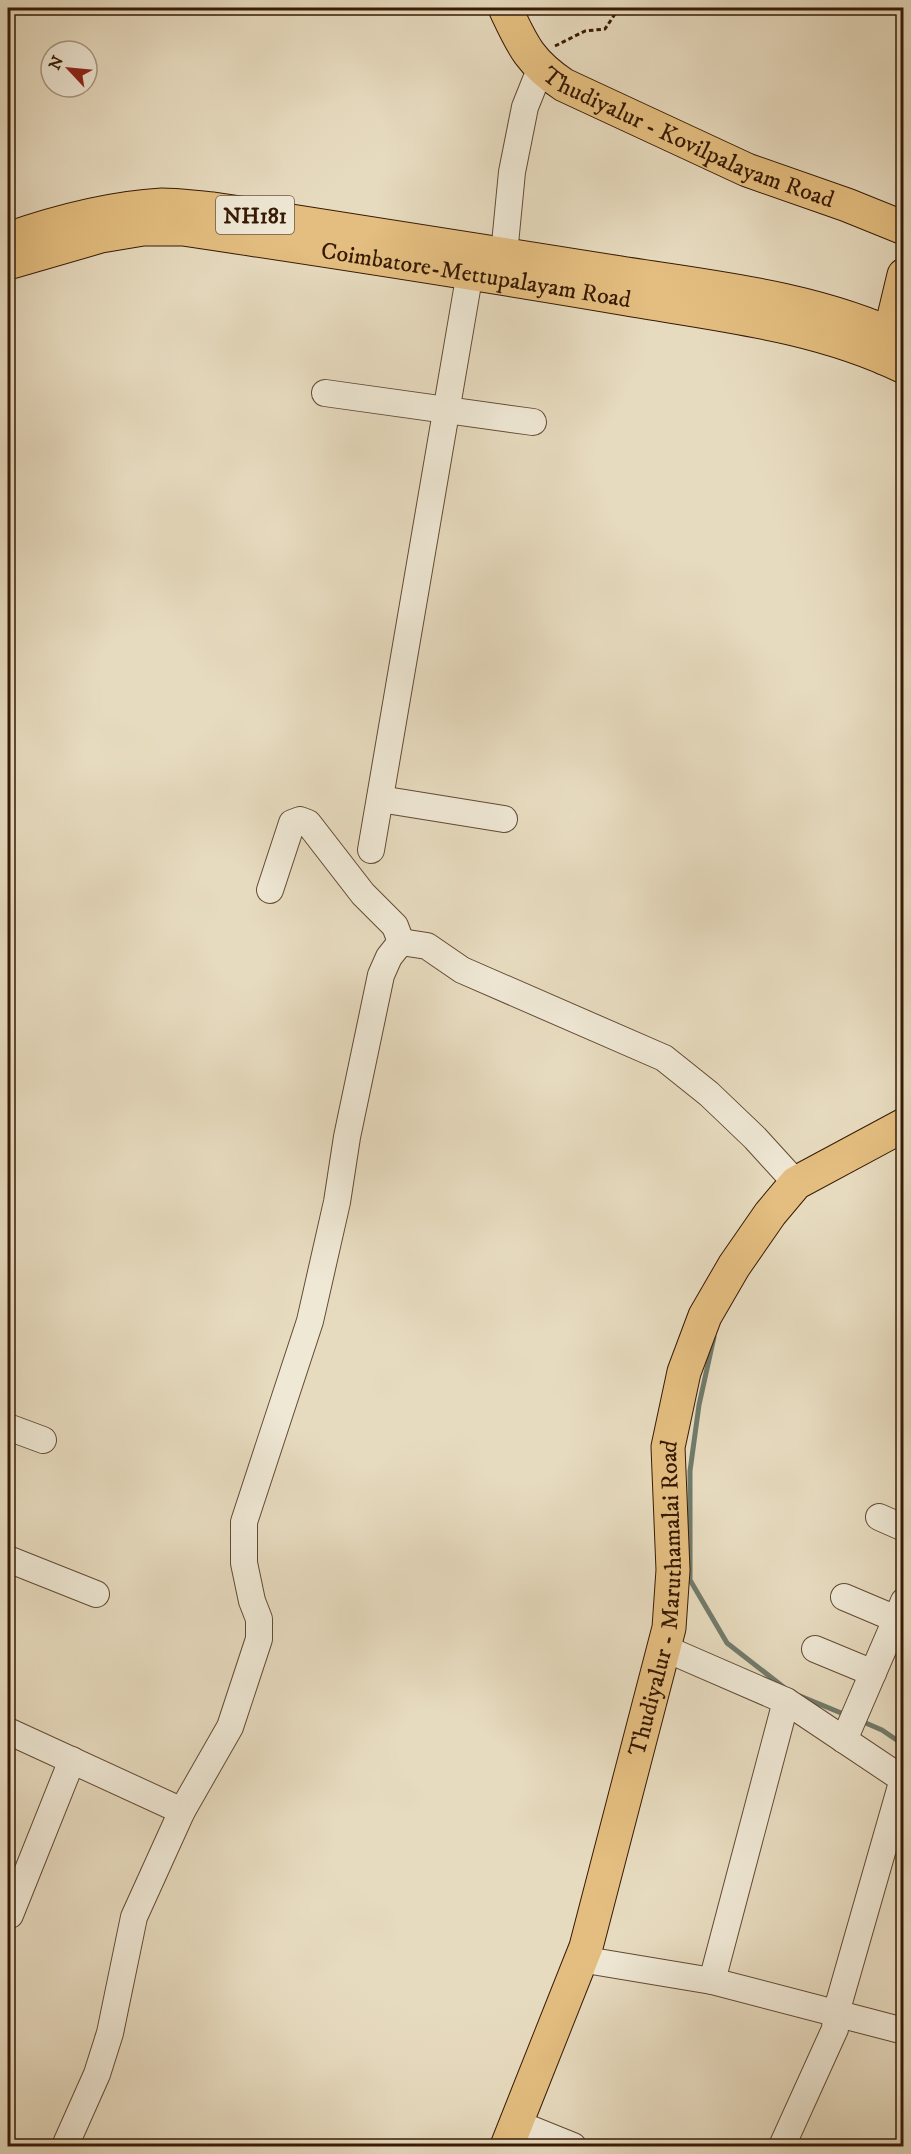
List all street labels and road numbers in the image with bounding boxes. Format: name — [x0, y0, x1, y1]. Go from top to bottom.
street label: Thudiyalur - Kovilpalayam Road — [536, 60, 838, 215]
road number: NH181 — [216, 196, 294, 234]
street label: Coimbatore-Mettupalayam Road — [319, 236, 633, 315]
street label: Thudiyalur - Maruthamalai Road — [622, 1437, 689, 1759]

